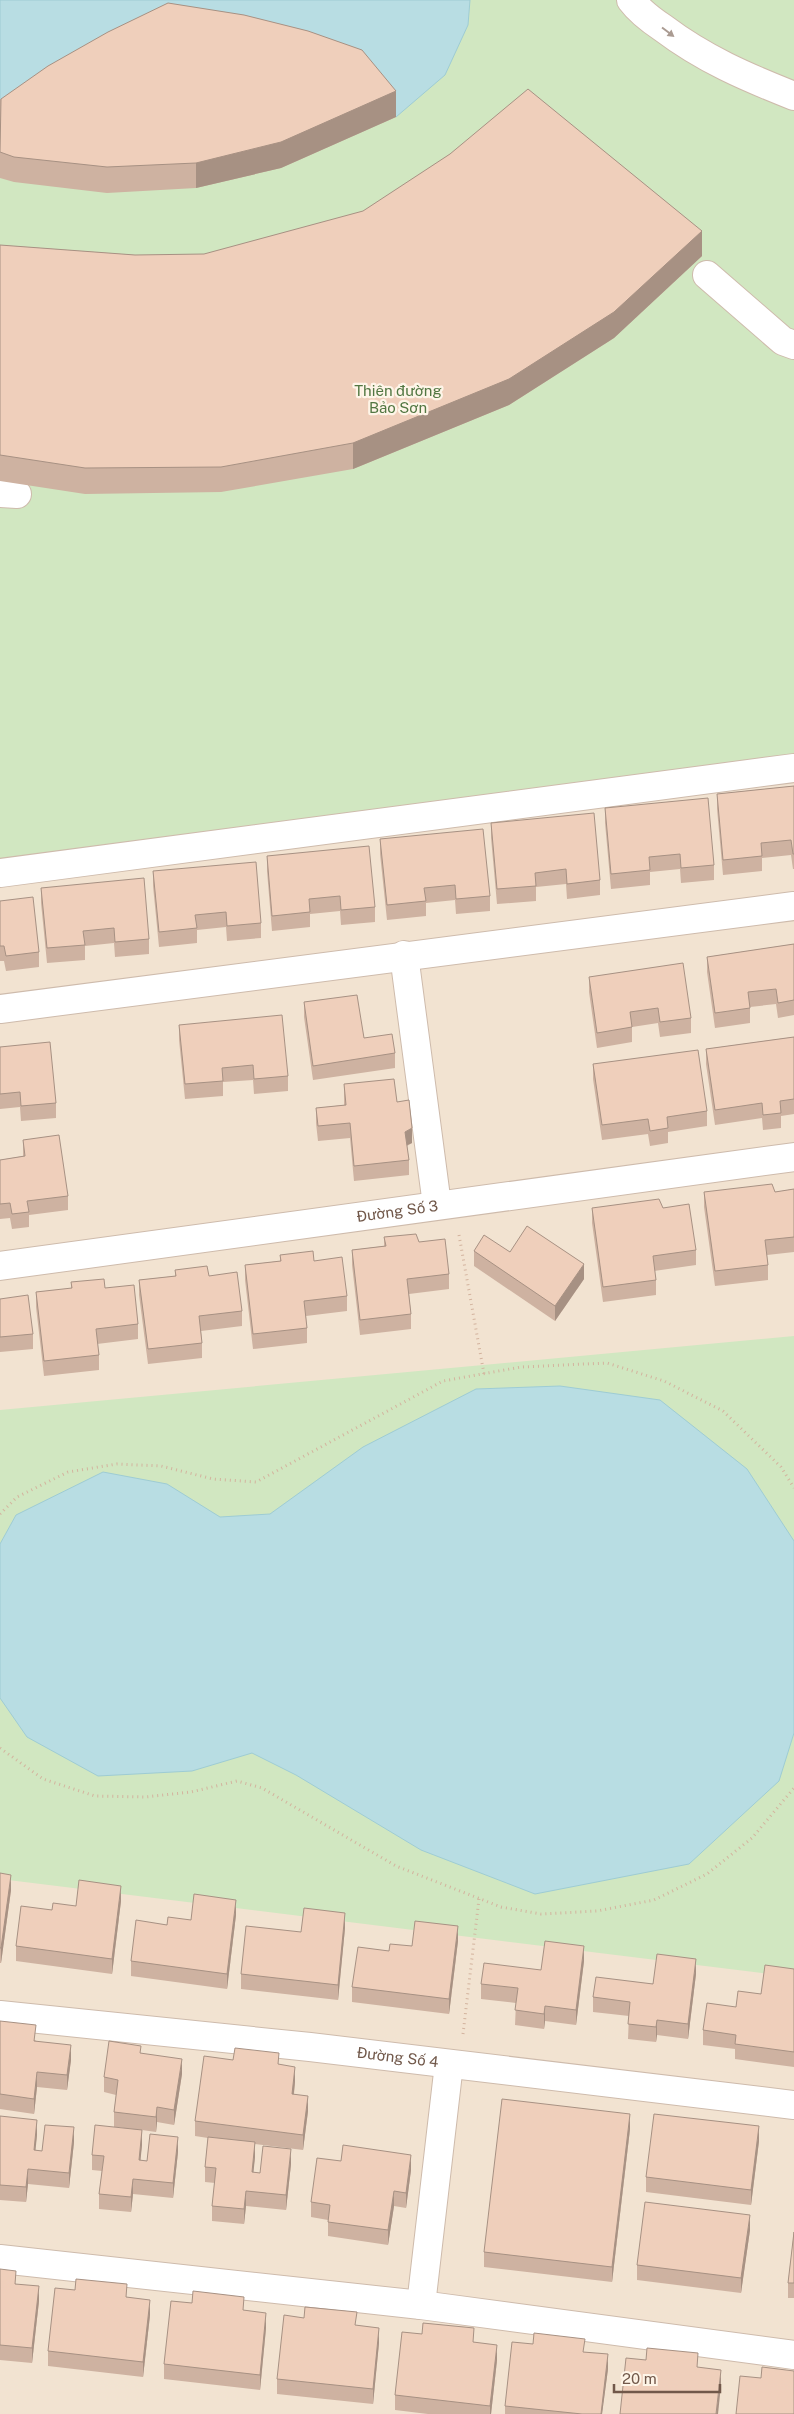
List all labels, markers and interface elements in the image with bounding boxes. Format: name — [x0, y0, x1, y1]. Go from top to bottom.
one-way arrow — [661, 27, 675, 37]
park label: Thiên đường Bảo Sơn — [354, 382, 442, 416]
street label: Đường Số 3 — [355, 1197, 439, 1225]
street label: Đường Số 4 — [356, 2044, 440, 2070]
scale bar — [614, 2362, 720, 2394]
text: 20 m — [622, 2370, 657, 2387]

